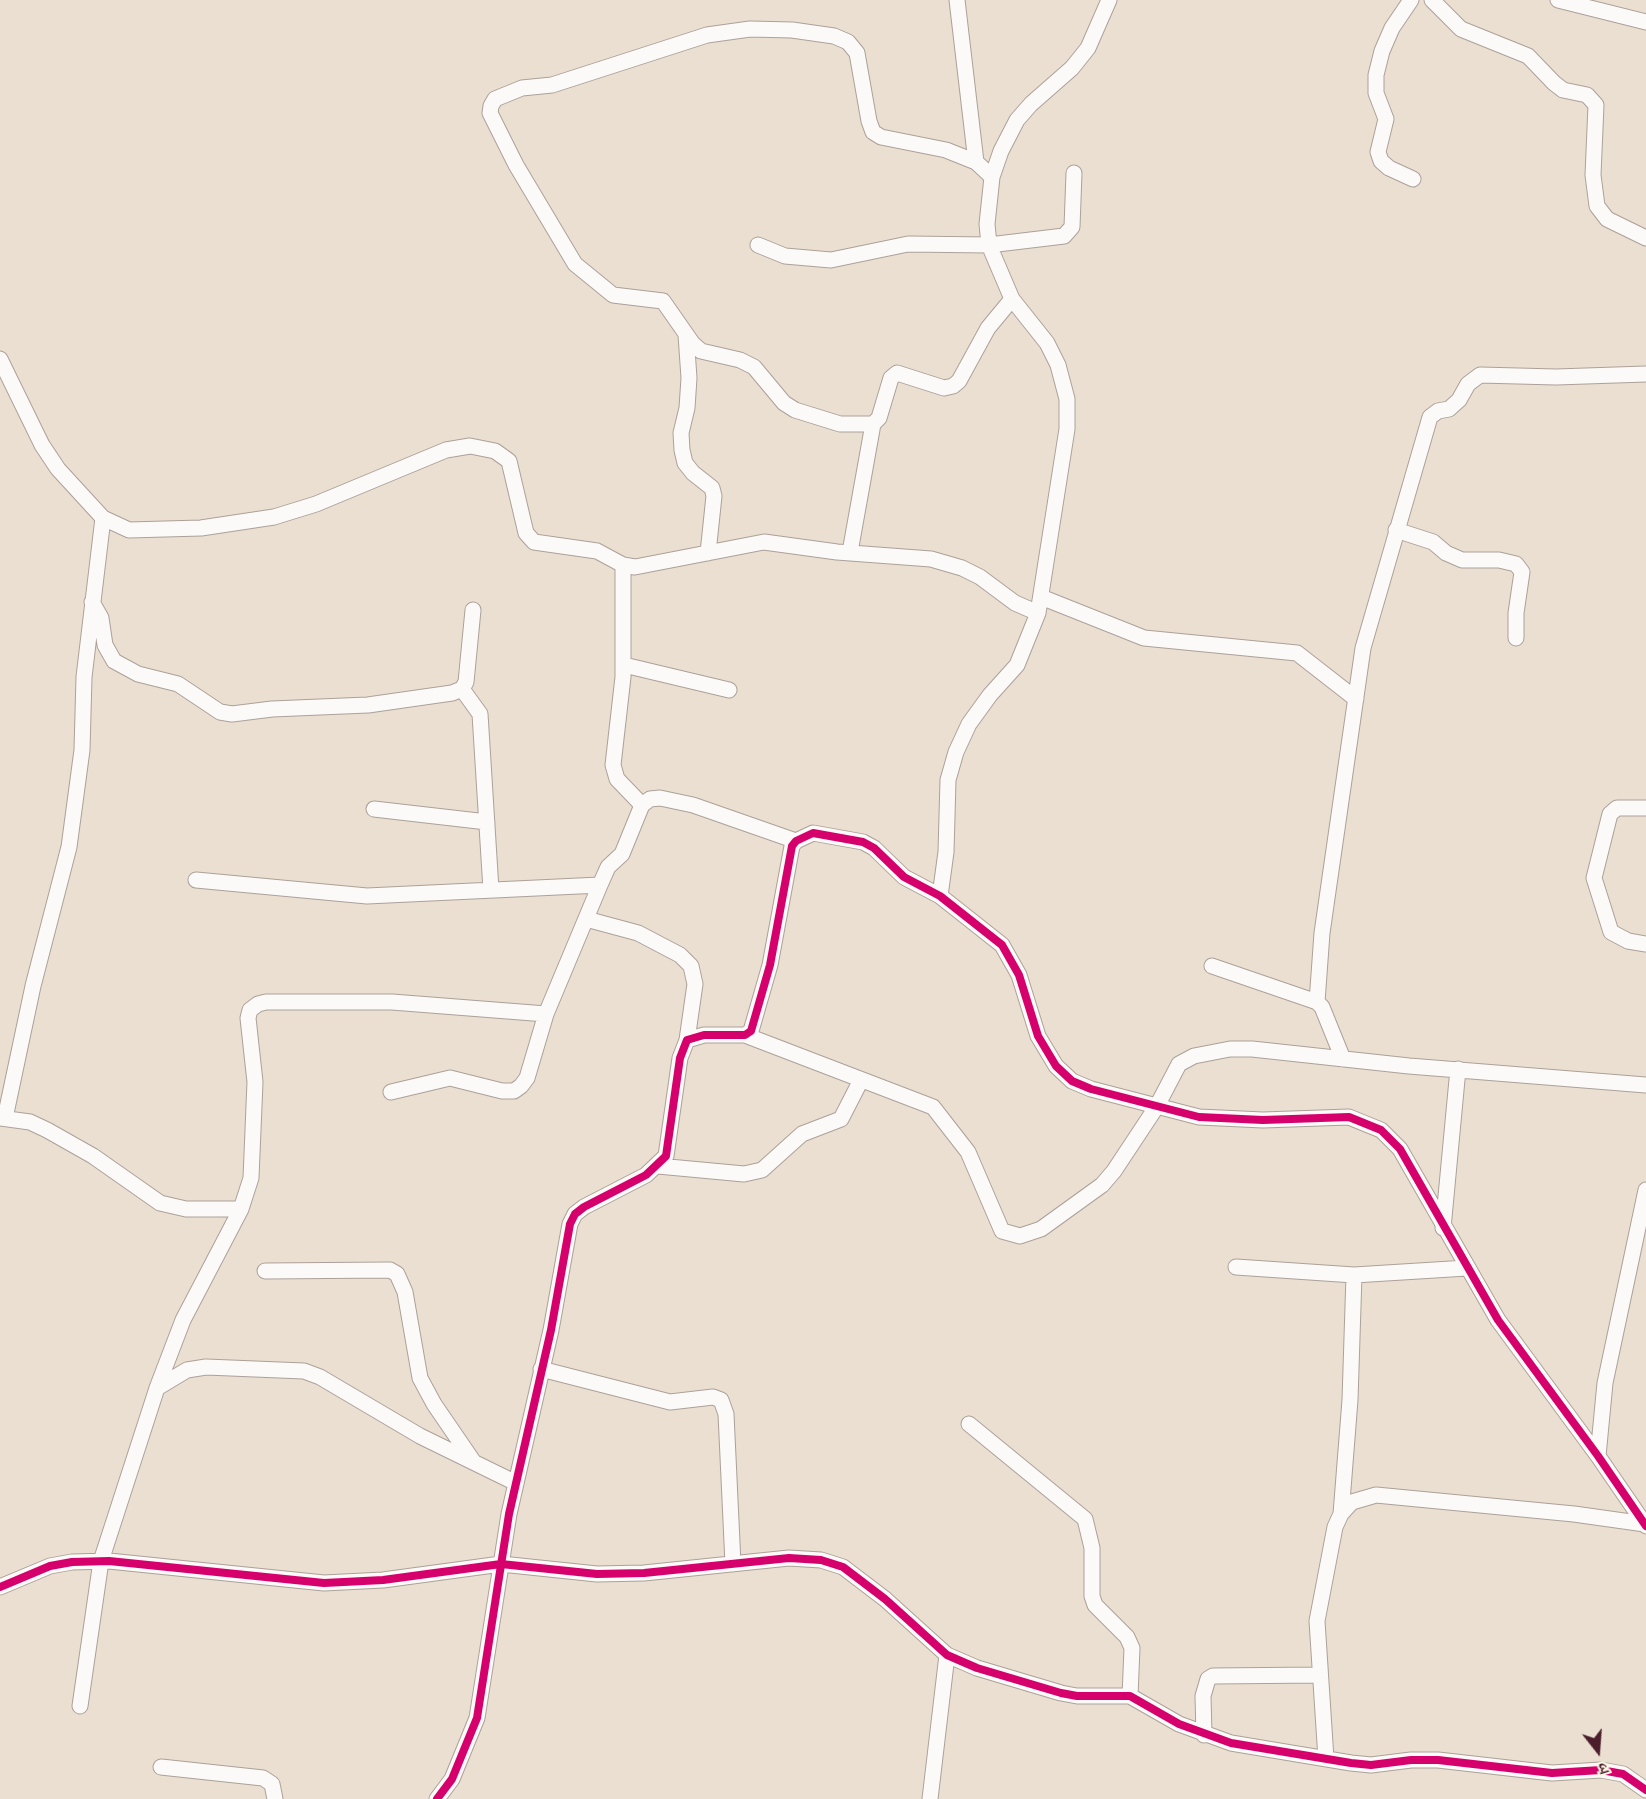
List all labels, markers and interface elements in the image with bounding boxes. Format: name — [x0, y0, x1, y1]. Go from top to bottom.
north arrow — [1568, 1721, 1628, 1781]
text: उ — [1596, 1757, 1610, 1779]

